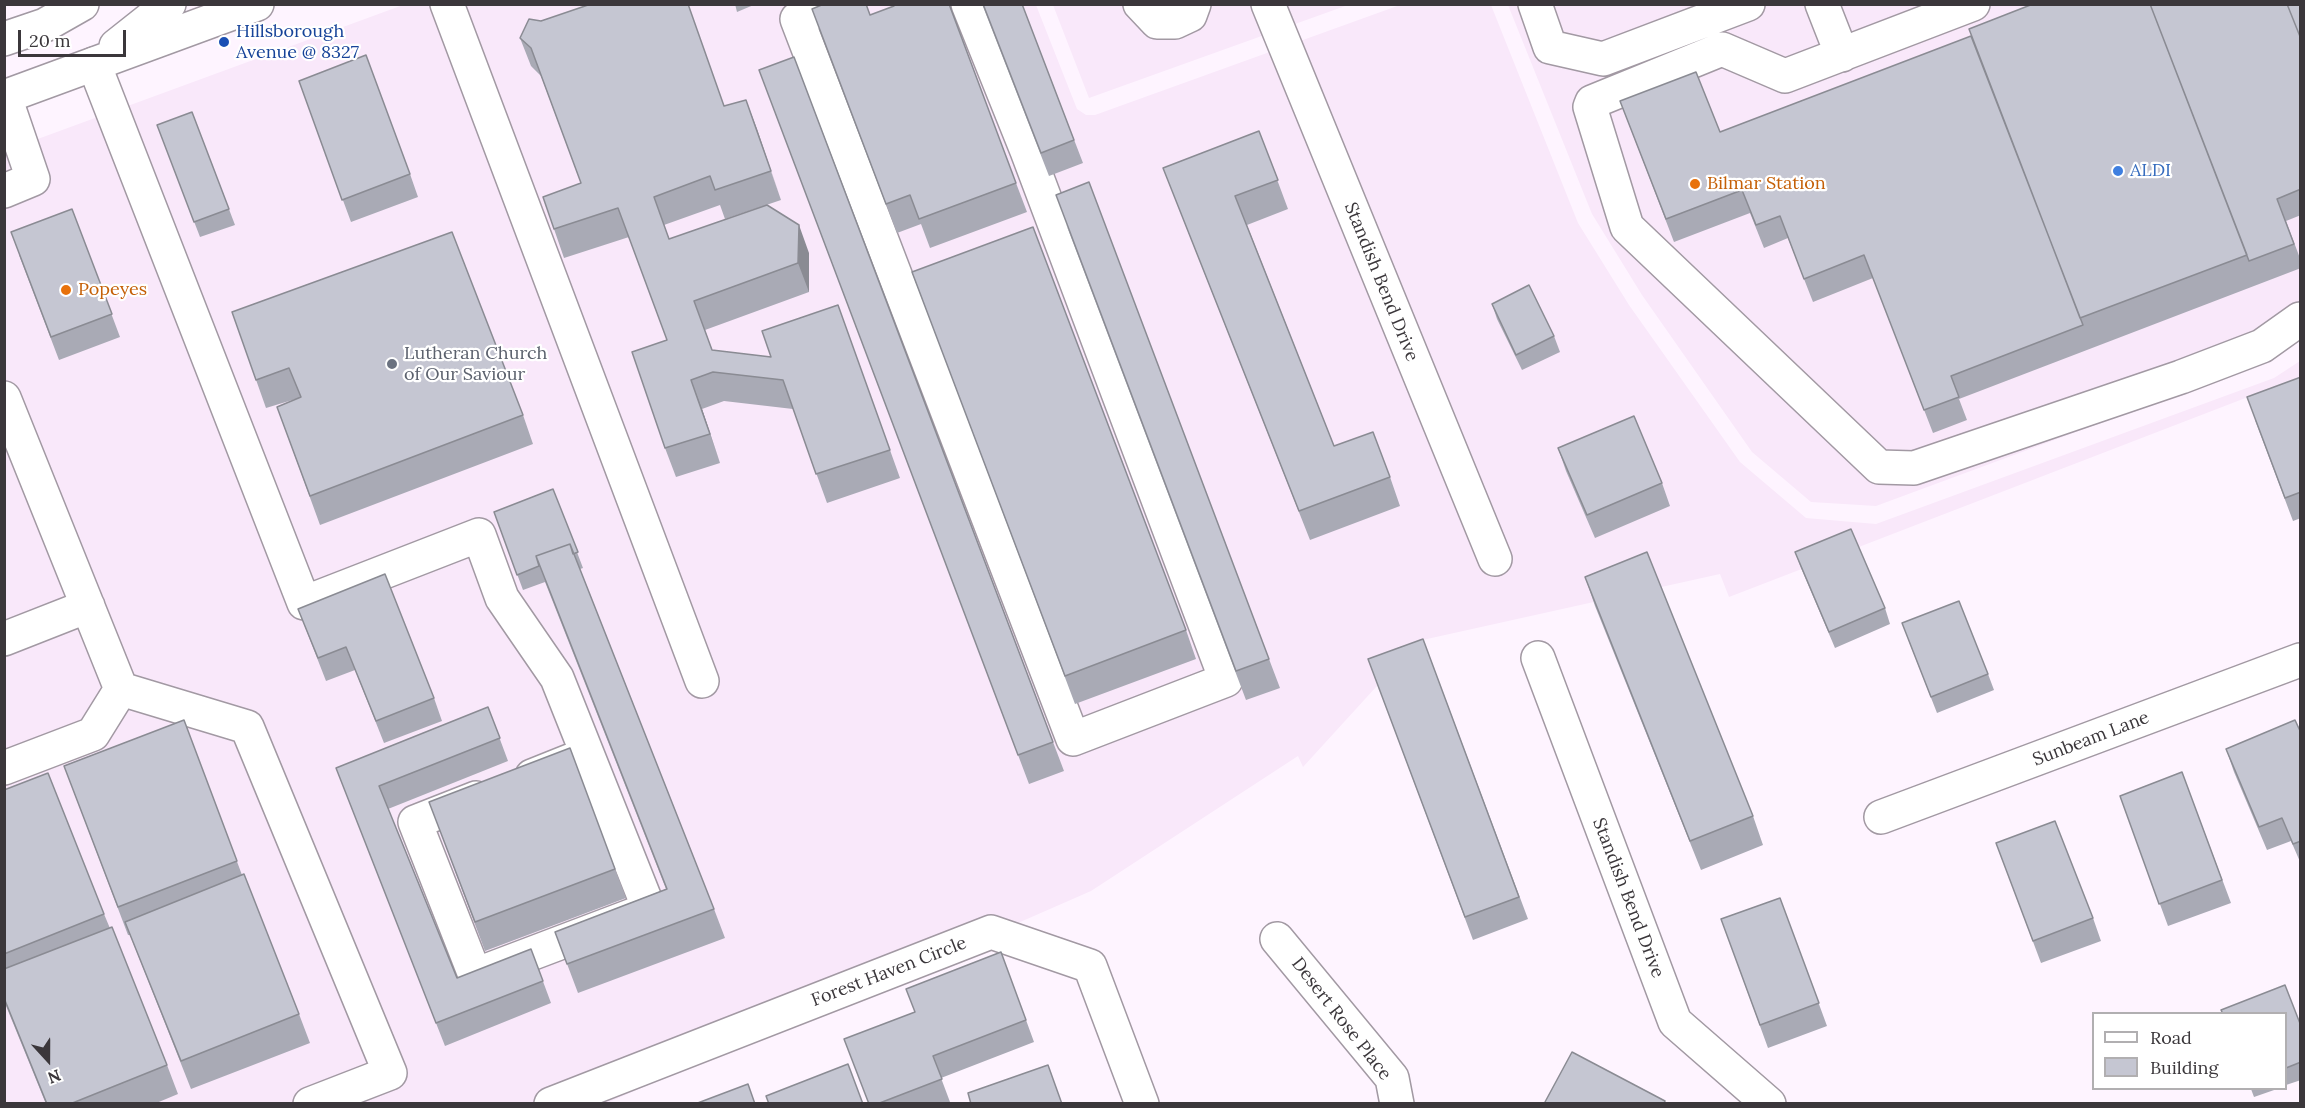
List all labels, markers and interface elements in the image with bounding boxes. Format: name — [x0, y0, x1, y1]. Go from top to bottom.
scale bar — [21, 18, 129, 56]
place label: Hillsborough Avenue @ 8327 — [236, 21, 359, 63]
text: 20 m — [29, 29, 71, 52]
marker: Hillsborough Avenue @ 8327 — [217, 35, 231, 49]
place label: ALDI — [2130, 160, 2171, 182]
marker: ALDI — [2111, 164, 2125, 178]
place label: Bilmar Station — [1707, 173, 1826, 195]
marker: Bilmar Station — [1688, 177, 1702, 191]
street label: Standish Bend Drive — [1339, 199, 1423, 365]
place label: Popeyes — [78, 279, 147, 301]
marker: Popeyes — [59, 283, 73, 297]
place label: Lutheran Church of Our Saviour — [404, 343, 547, 386]
marker: Lutheran Church of Our Saviour — [385, 357, 399, 371]
street label: Sunbeam Lane — [2030, 707, 2152, 771]
street label: Standish Bend Drive — [1588, 815, 1668, 981]
street label: Forest Haven Circle — [808, 932, 970, 1012]
street label: Desert Rose Place — [1286, 953, 1396, 1085]
legend — [2092, 1012, 2287, 1090]
text: Road — [2150, 1026, 2192, 1049]
north arrow — [18, 1030, 78, 1090]
text: Building — [2150, 1056, 2218, 1079]
text: N — [45, 1065, 64, 1088]

